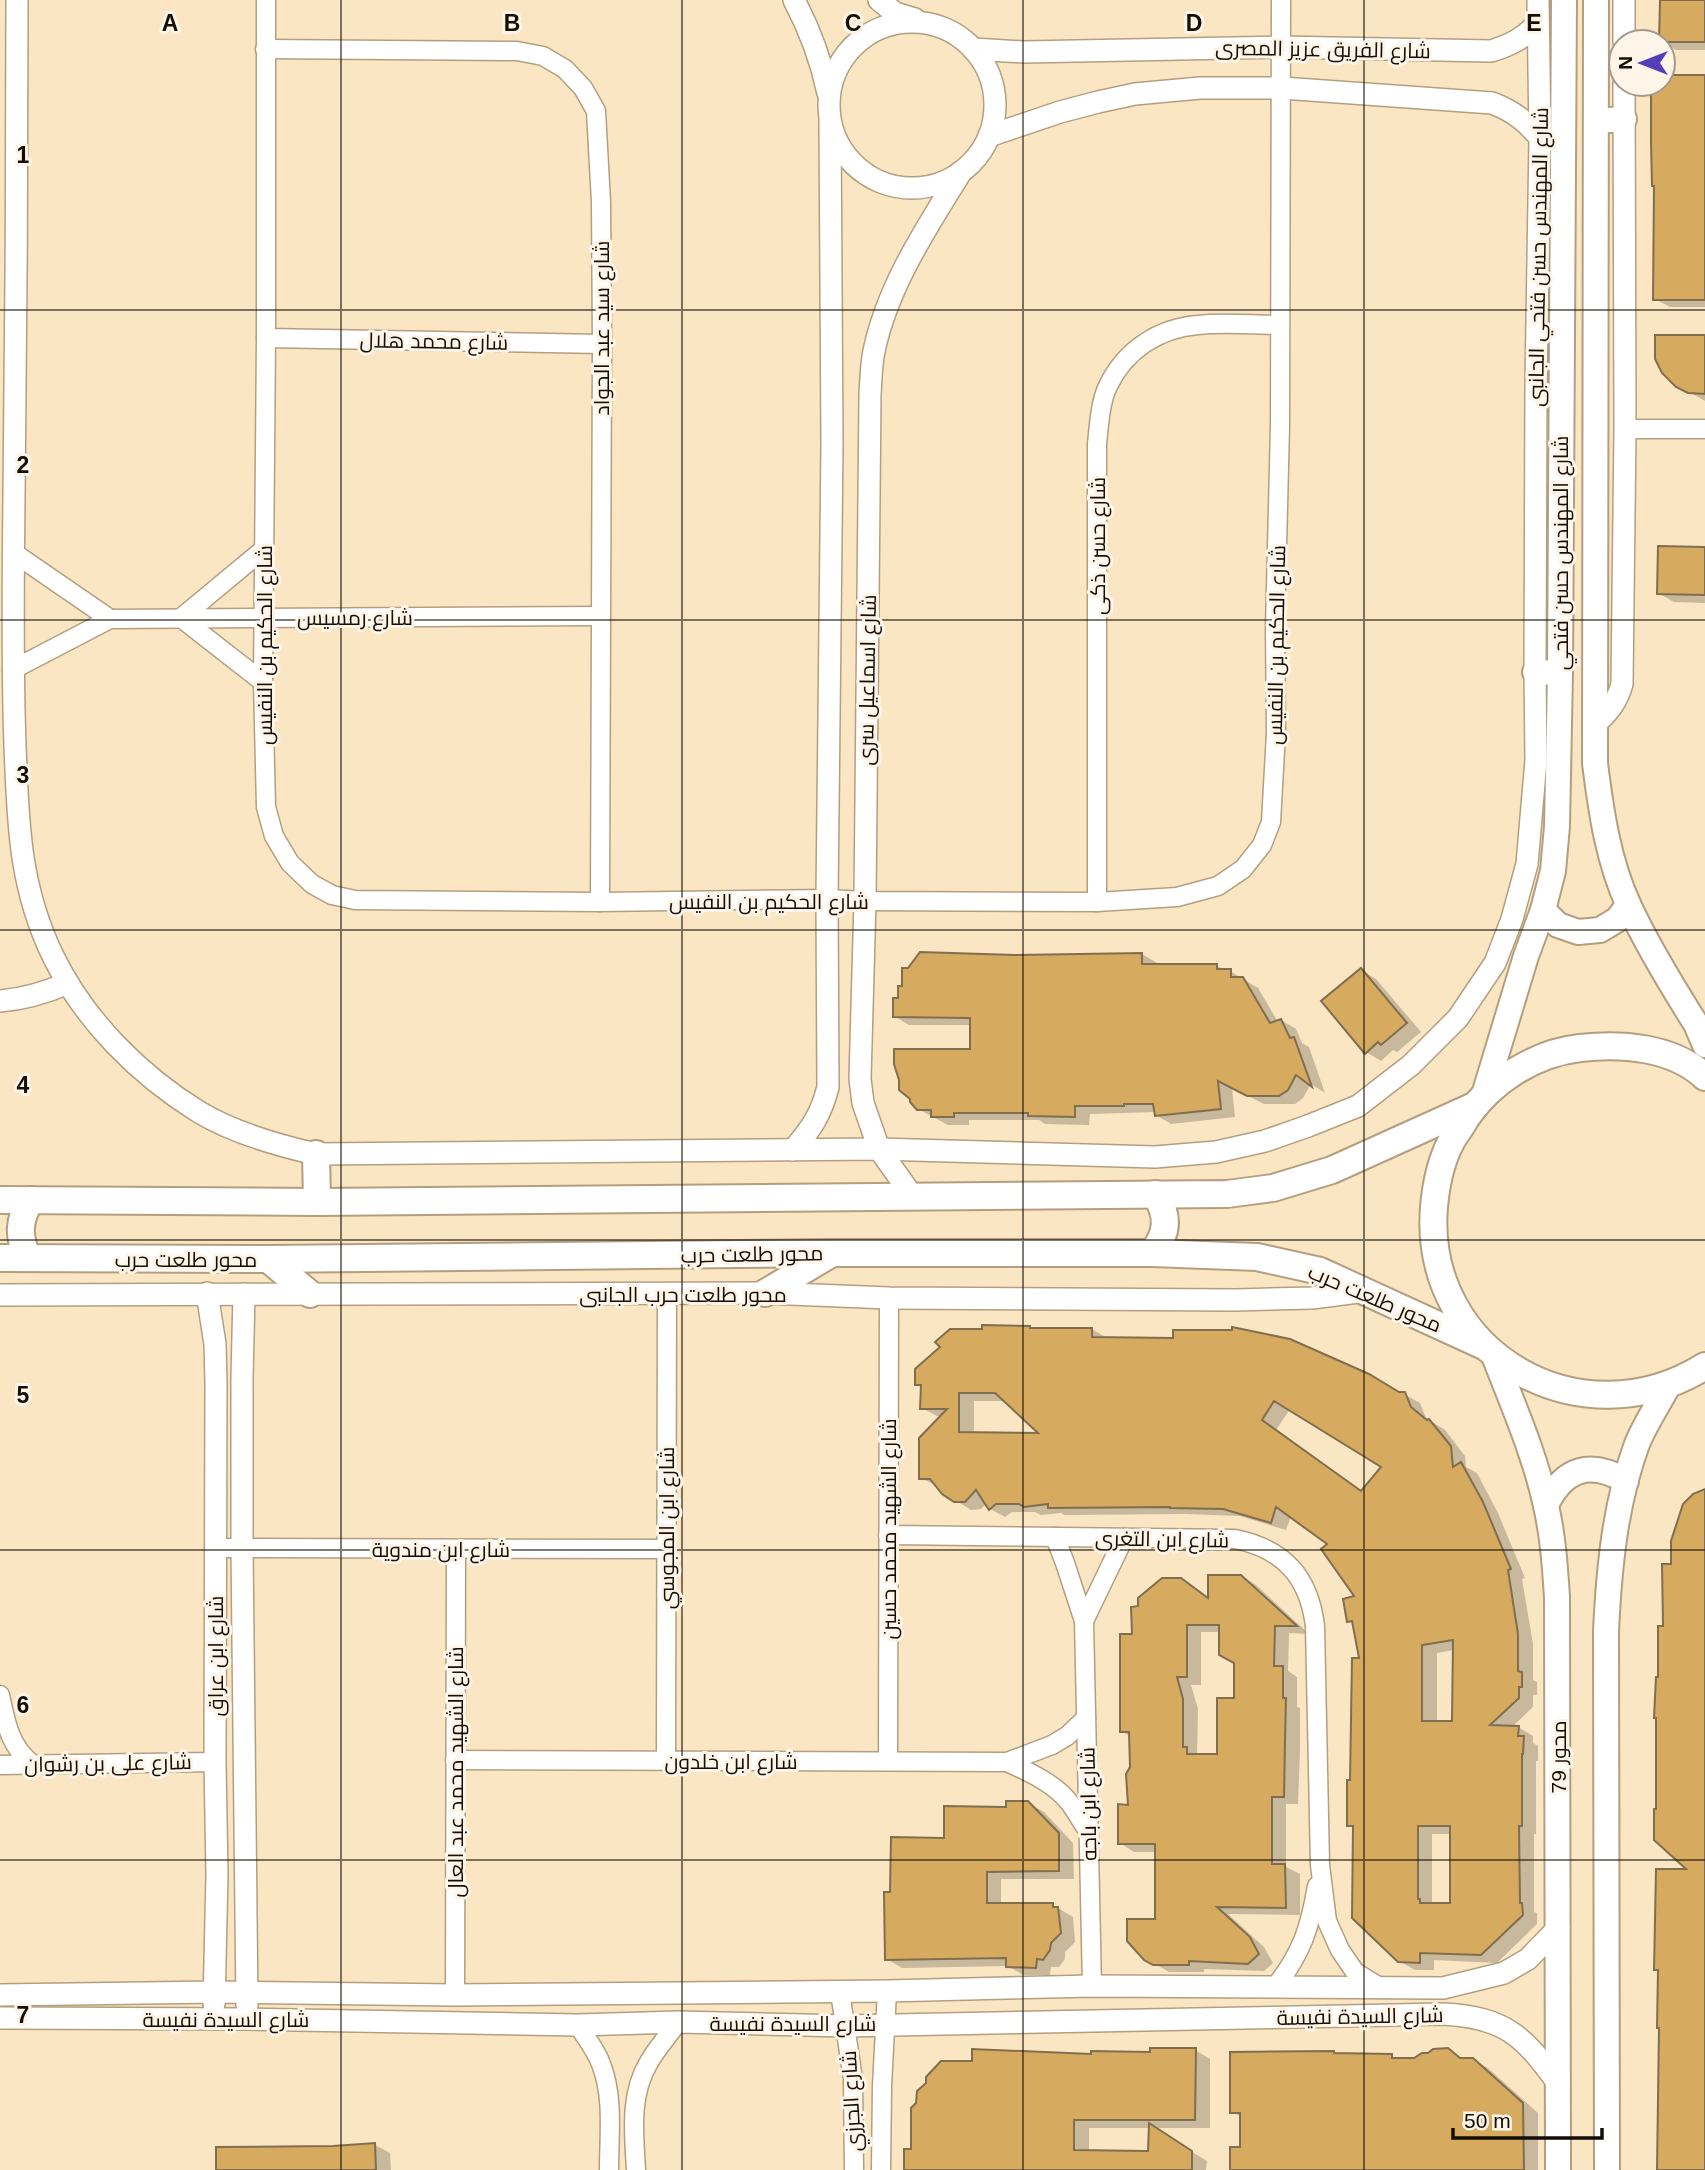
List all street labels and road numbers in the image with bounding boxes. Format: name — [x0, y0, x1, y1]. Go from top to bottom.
street label: شارع الفريق عزيز المصرى — [1215, 36, 1431, 65]
street label: شارع المهندس حسن فتحي الجانبى — [1524, 107, 1557, 407]
street label: شارع سيد عبد الجواد — [590, 241, 616, 415]
street label: شارع محمد هلال — [359, 328, 509, 357]
street label: شارع المهندس حسن فتحي — [1549, 436, 1577, 670]
street label: شارع حسن ذكى — [1086, 477, 1112, 615]
street label: شارع الحكيم بن النفيس — [253, 545, 279, 745]
street label: شارع الحكيم بن النفيس — [1263, 545, 1292, 745]
street label: شارع اسماعيل سرى — [854, 594, 883, 766]
street label: شارع رمسيس — [297, 606, 413, 632]
street label: شارع الحكيم بن النفيس — [669, 890, 869, 916]
street label: محور طلعت حرب — [681, 1241, 824, 1268]
street label: محور طلعت حرب — [115, 1248, 257, 1272]
street label: محور طلعت حرب — [1304, 1260, 1445, 1337]
street label: محور طلعت حرب الجانبى — [579, 1283, 787, 1308]
street label: شارع الشهيد محمد حسين — [877, 1418, 903, 1640]
street label: شارع ابن المجوسي — [655, 1447, 682, 1609]
street label: شارع ابن التغرى — [1095, 1526, 1229, 1555]
street label: شارع ابن مندوية — [372, 1538, 510, 1564]
street label: شارع ابن عراق — [204, 1596, 230, 1716]
street label: شارع الشهيد محمد عبد العال — [444, 1646, 470, 1898]
street label: محور 79 — [1547, 1721, 1571, 1794]
street label: شارع ابن باجه — [1076, 1747, 1103, 1861]
street label: شارع على بن رشوان — [24, 1750, 192, 1779]
street label: شارع ابن خلدون — [664, 1750, 798, 1776]
street label: شارع السيدة نفيسة — [1276, 2003, 1444, 2032]
street label: شارع السيدة نفيسة — [143, 2008, 309, 2034]
street label: شارع السيدة نفيسة — [710, 2012, 876, 2038]
street label: شارع الجرزي — [837, 2050, 870, 2152]

